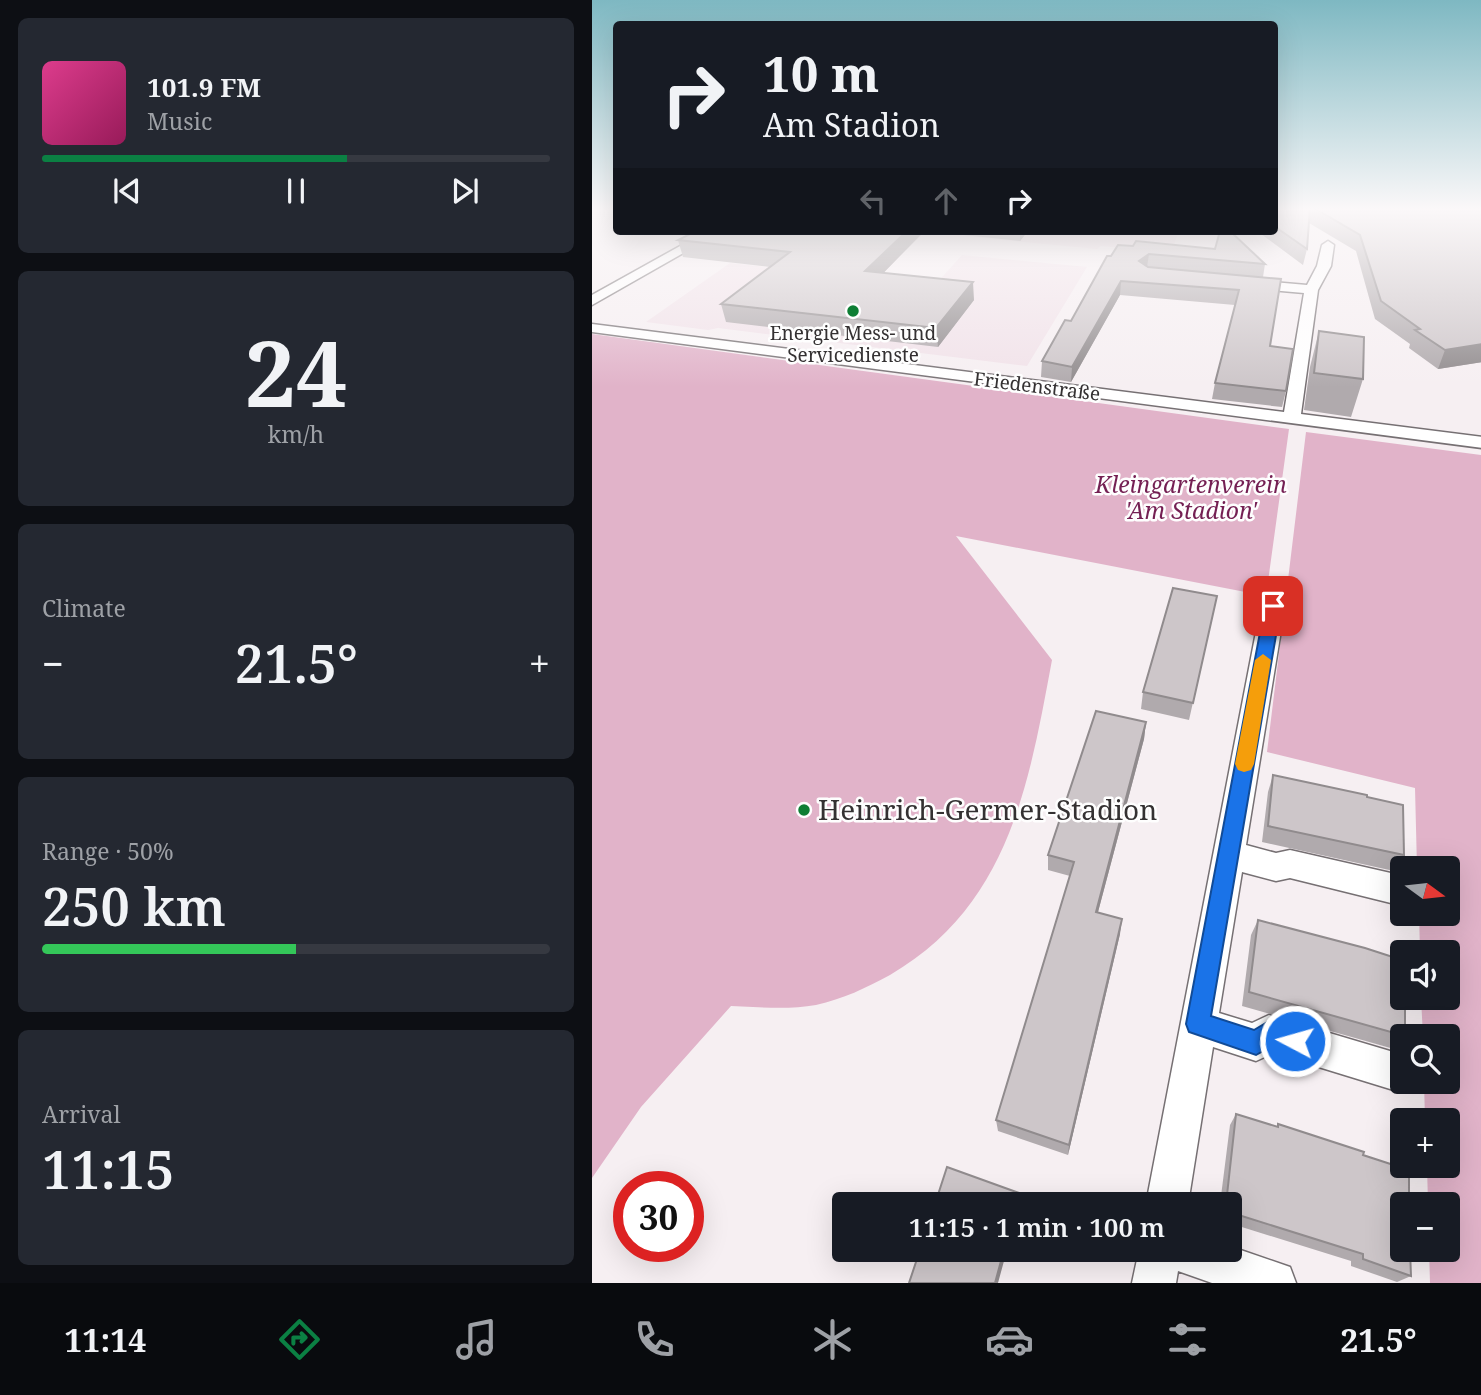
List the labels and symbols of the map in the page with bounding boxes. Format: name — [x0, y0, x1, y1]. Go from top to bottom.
marker: Energie Mess- und Servicedienste — [845, 303, 861, 319]
place label: Energie Mess- und Servicedienste — [770, 320, 937, 368]
street label: Friedenstraße — [972, 365, 1102, 407]
park label: Kleingartenverein 'Am Stadion' — [1094, 468, 1287, 526]
pin — [1243, 576, 1303, 636]
place label: Heinrich-Germer-Stadion — [818, 790, 1157, 828]
marker: Heinrich-Germer-Stadion — [796, 802, 812, 818]
north arrow — [1390, 856, 1460, 926]
position arrow — [1258, 1004, 1332, 1078]
speed limit sign: 30 — [613, 1171, 704, 1262]

